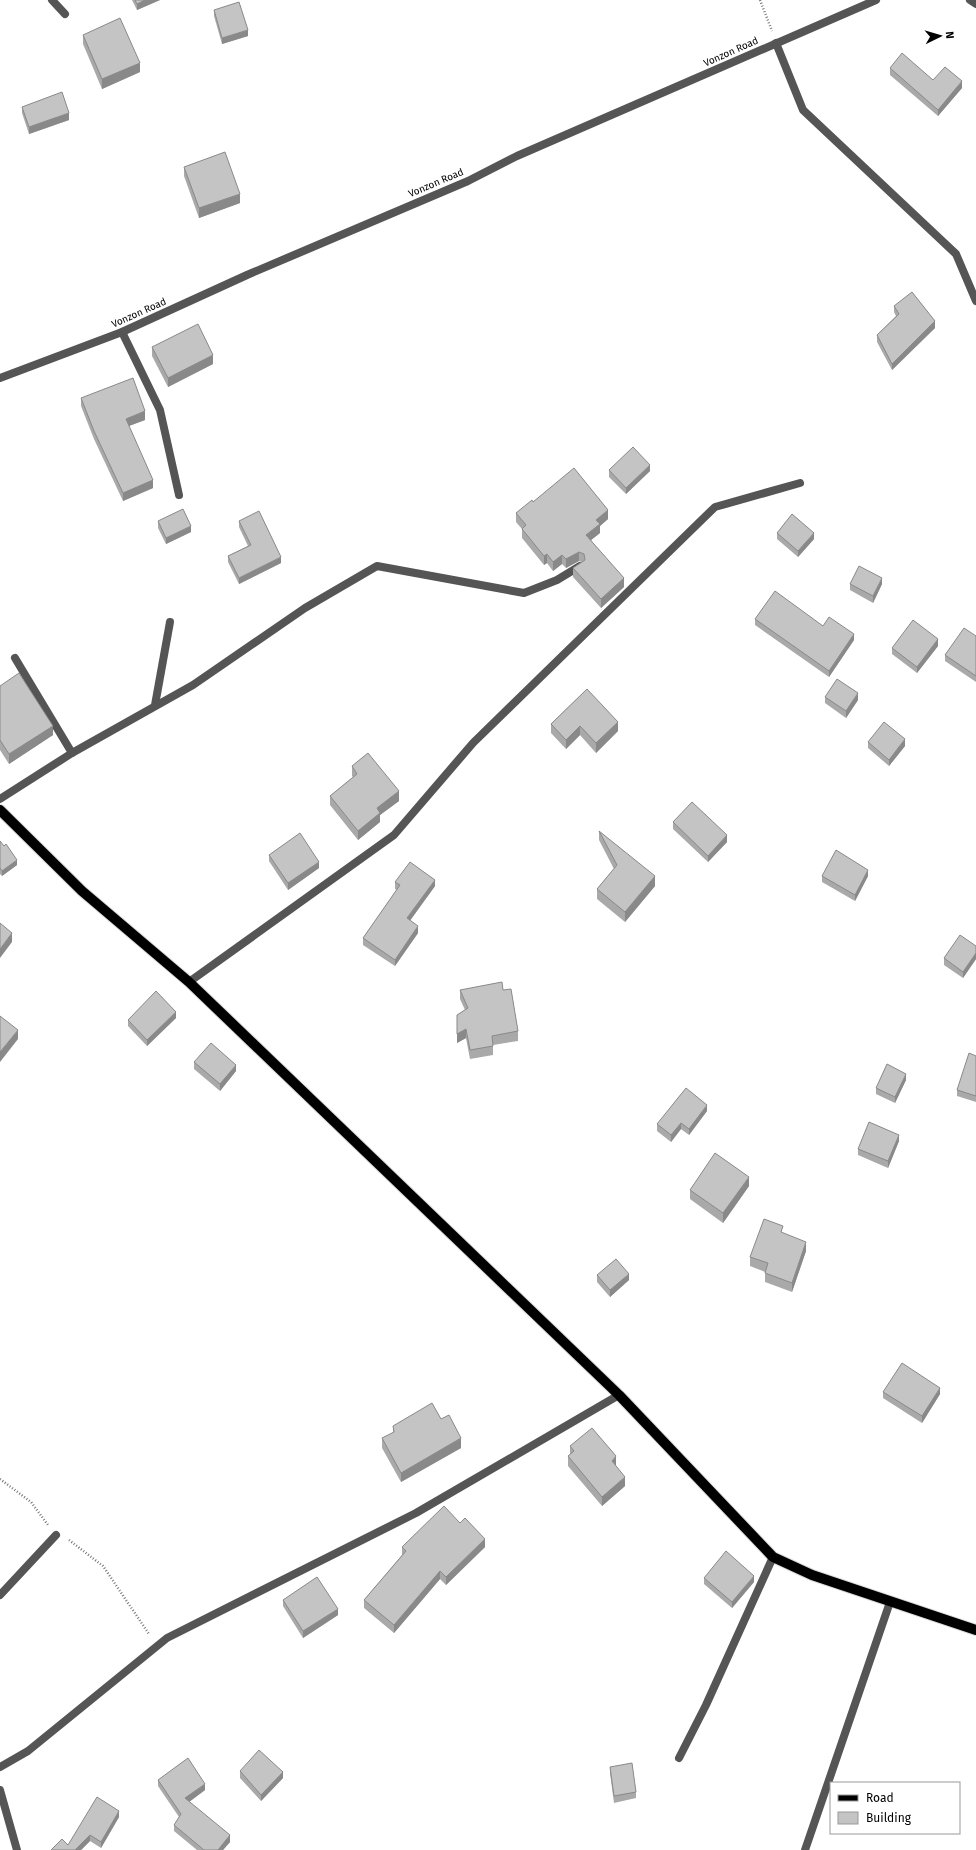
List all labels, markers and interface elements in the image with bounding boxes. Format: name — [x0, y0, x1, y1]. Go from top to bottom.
north arrow — [920, 16, 960, 56]
text: N — [943, 31, 956, 39]
street label: Vonzon Road — [702, 35, 760, 69]
street label: Vonzon Road — [407, 166, 465, 200]
street label: Vonzon Road — [110, 296, 168, 330]
legend — [830, 1782, 960, 1834]
text: Road — [866, 1791, 894, 1805]
text: Building — [866, 1811, 912, 1825]

